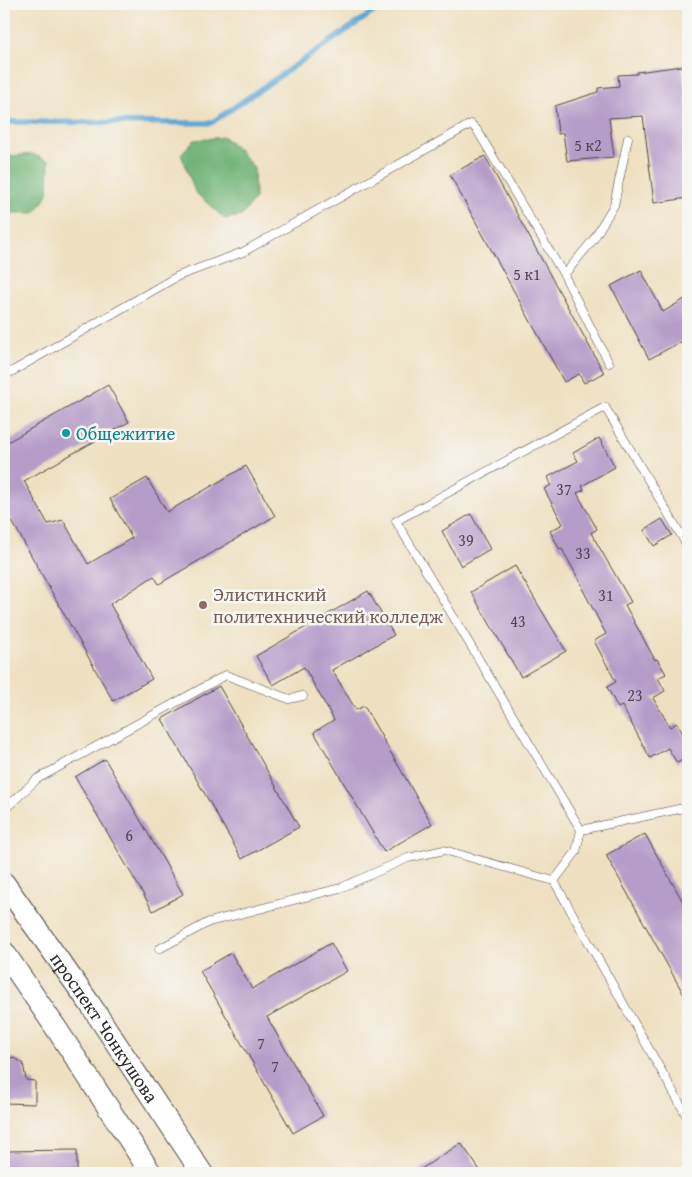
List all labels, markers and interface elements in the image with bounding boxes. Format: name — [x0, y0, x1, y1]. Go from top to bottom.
house number: 5 к2 — [574, 133, 602, 157]
house number: 5 к1 — [513, 262, 541, 286]
place label: Общежитие — [76, 419, 176, 447]
marker: Общежитие — [60, 427, 72, 439]
house number: 37 — [556, 477, 572, 501]
house number: 39 — [458, 528, 474, 552]
house number: 33 — [575, 541, 591, 565]
place label: Элистинский политехнический колледж — [213, 580, 443, 630]
house number: 31 — [598, 583, 614, 607]
marker: Элистинский политехнический колледж — [197, 599, 209, 611]
house number: 43 — [510, 609, 526, 633]
house number: 23 — [627, 683, 643, 707]
house number: 6 — [125, 823, 133, 847]
street label: проспект Чонкушова — [43, 946, 166, 1108]
house number: 7 — [257, 1031, 265, 1055]
house number: 7 — [271, 1054, 279, 1078]

